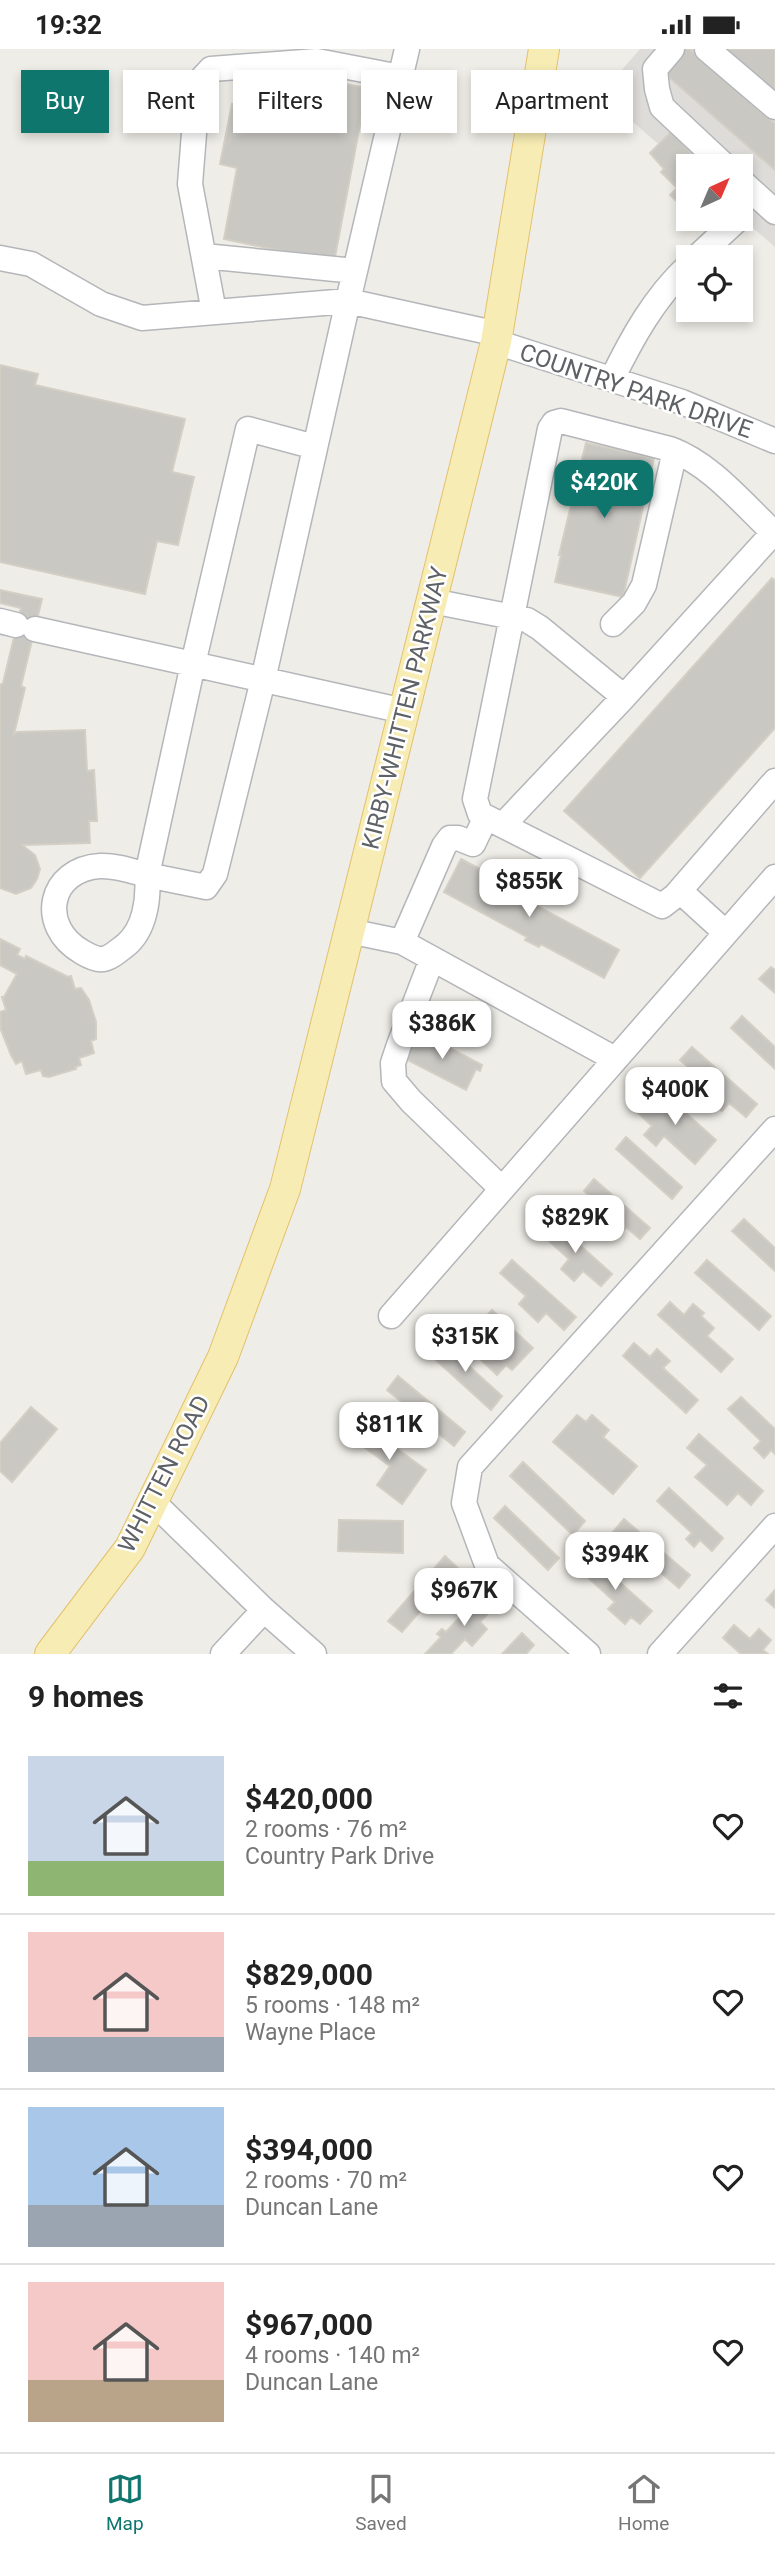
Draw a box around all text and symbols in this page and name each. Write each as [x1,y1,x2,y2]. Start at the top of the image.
text: 19:32 [35,10,102,40]
chip: Buy [21,70,109,133]
chip: Rent [123,70,219,133]
chip: Filters [233,70,347,133]
chip: New [361,70,457,133]
chip: Apartment [471,70,633,133]
north arrow [676,154,752,231]
map controls [676,154,753,322]
button: locate [676,245,753,322]
street label: COUNTRY PARK DRIVE [516,338,756,444]
pin: $420K [555,461,653,520]
text: $420K [570,469,638,496]
street label: KIRBY-WHITTEN PARKWAY [356,563,454,852]
pin: $855K [480,859,578,919]
text: $855K [495,868,563,895]
pin: $386K [393,1002,491,1061]
text: $386K [408,1010,476,1037]
pin: $400K [626,1067,724,1127]
text: $400K [641,1076,709,1103]
pin: $829K [526,1195,624,1255]
text: $829K [541,1204,609,1231]
pin: $315K [416,1315,514,1374]
text: $315K [431,1323,499,1350]
street label: WHITTEN ROAD [112,1391,216,1557]
pin: $811K [340,1403,438,1462]
text: $811K [355,1411,423,1438]
pin: $394K [566,1533,664,1592]
text: $394K [581,1541,649,1568]
pin: $967K [415,1569,513,1628]
text: $967K [430,1577,498,1604]
icon: filters [709,1677,747,1715]
text: 9 homes [28,1679,144,1714]
text: $420,000 [245,1781,373,1816]
icon: home [84,1784,168,1868]
icon: heart [709,1807,747,1845]
text: 2 rooms · 76 m² [245,1816,407,1843]
text: Country Park Drive [245,1843,434,1870]
text: $829,000 [245,1957,373,1992]
icon: home [84,1960,168,2044]
icon: heart [709,1983,747,2021]
text: 5 rooms · 148 m² [245,1992,420,2019]
text: Wayne Place [245,2019,376,2046]
text: $394,000 [245,2132,373,2167]
icon: home [84,2135,168,2219]
icon: heart [709,2158,747,2196]
text: 2 rooms · 70 m² [245,2167,407,2194]
text: Duncan Lane [245,2194,378,2221]
text: $967,000 [245,2307,373,2342]
icon: home [84,2310,168,2394]
icon: heart [709,2333,747,2371]
text: 4 rooms · 140 m² [245,2342,420,2369]
text: Duncan Lane [245,2369,378,2396]
tab: Map [106,2470,144,2535]
tab: Saved [355,2470,407,2535]
tab: Home [618,2470,669,2535]

